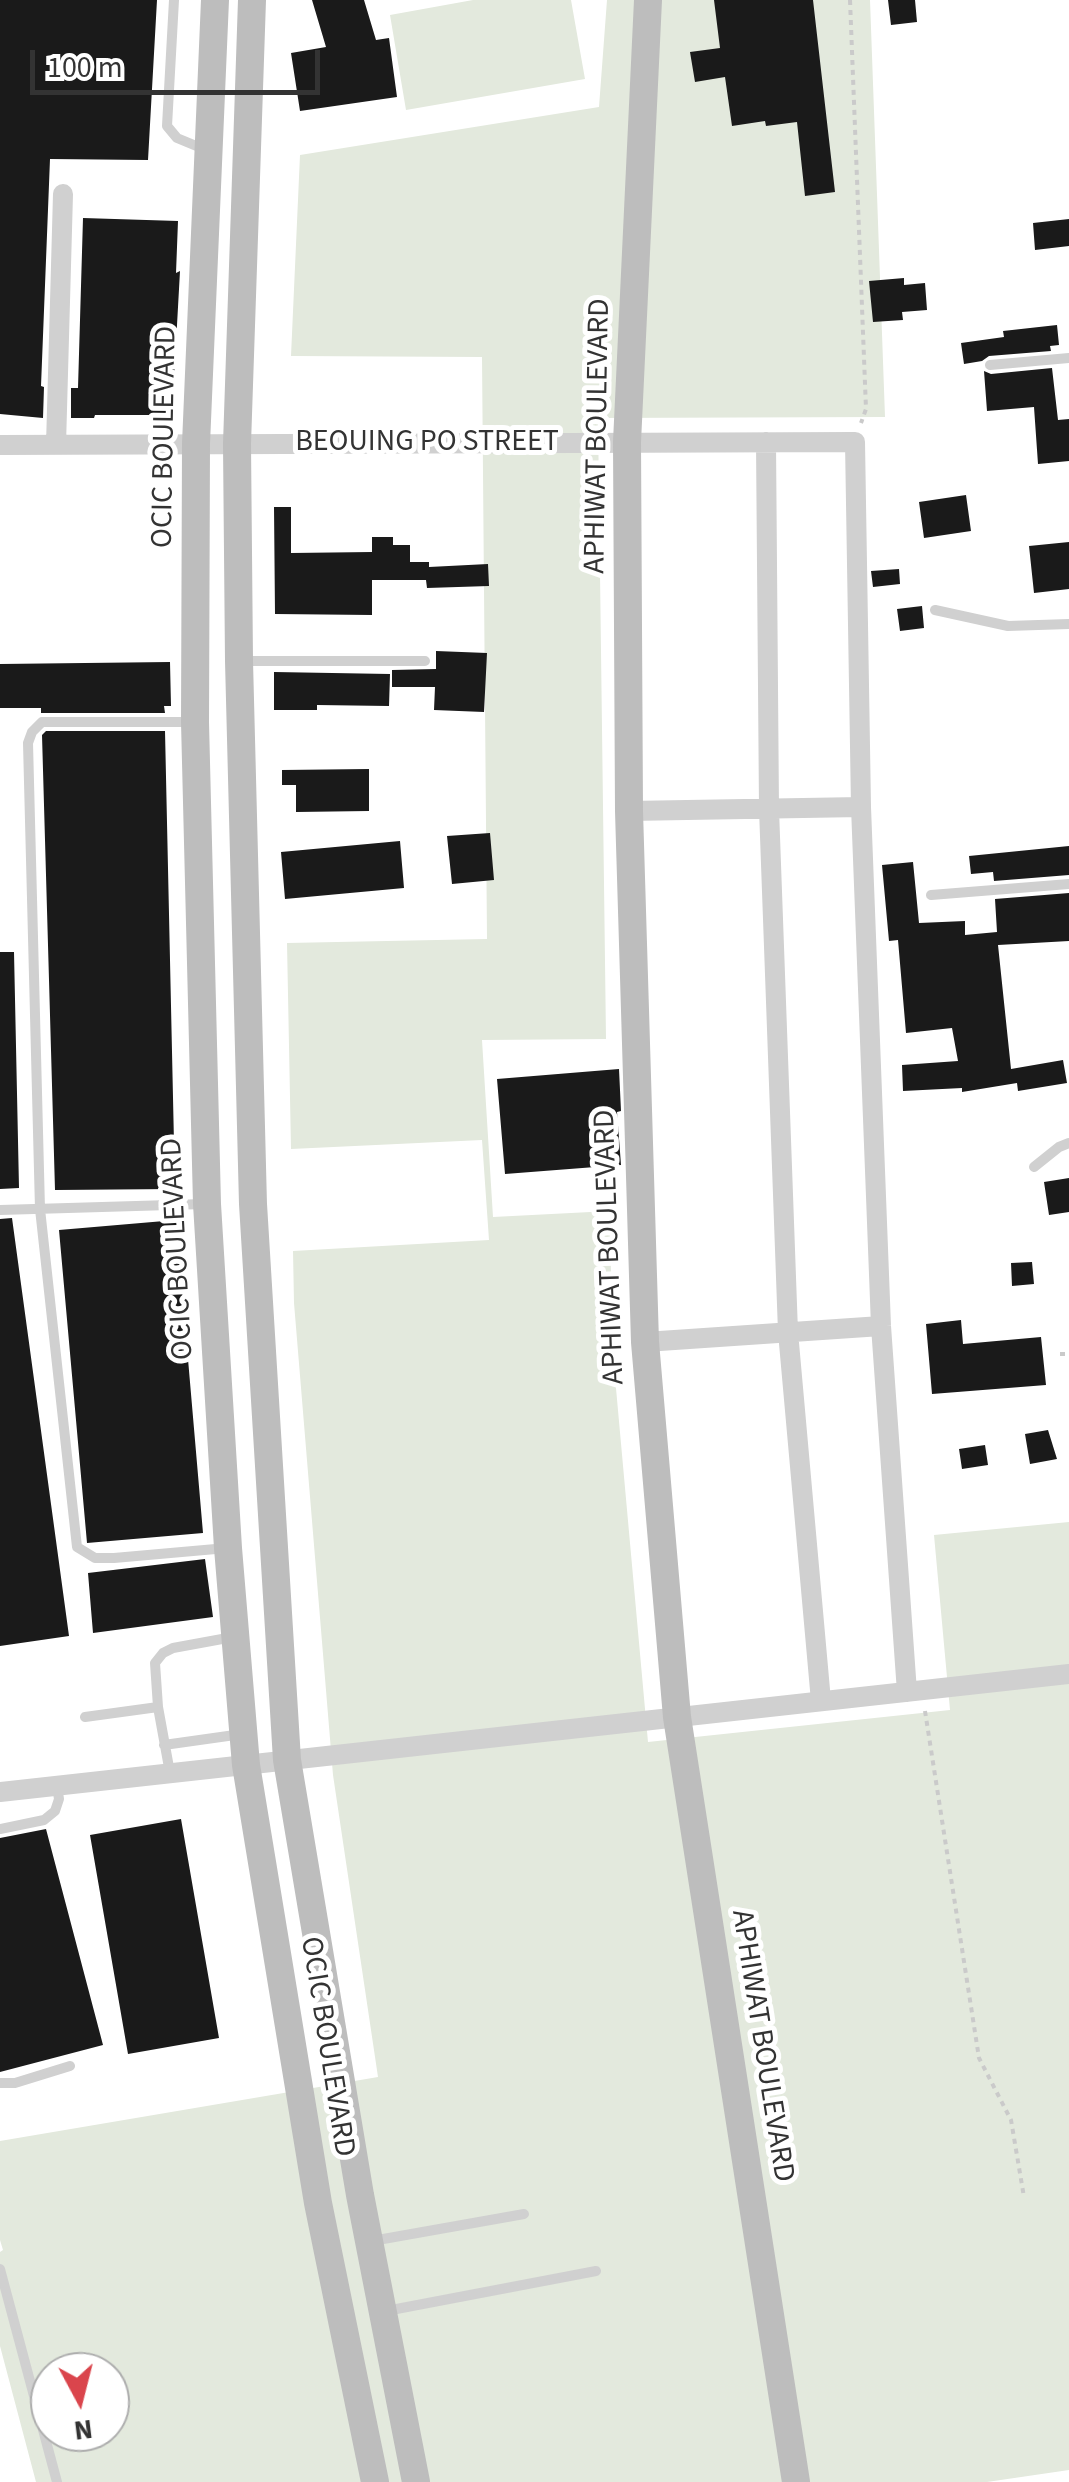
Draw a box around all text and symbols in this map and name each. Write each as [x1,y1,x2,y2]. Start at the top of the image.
scale bar [35,30,325,92]
text: 100 m [47,46,123,89]
street label: APHIWAT BOULEVARD [579,298,619,574]
street label: OCIC BOULEVARD [146,326,186,548]
street label: BEOUING PO STREET [295,425,559,461]
street label: APHIWAT BOULEVARD [588,1109,634,1385]
street label: OCIC BOULEVARD [155,1137,203,1361]
street label: APHIWAT BOULEVARD [722,1907,800,2185]
street label: OCIC BOULEVARD [291,1934,361,2160]
north arrow [30,2352,130,2452]
text: N [72,2409,95,2451]

